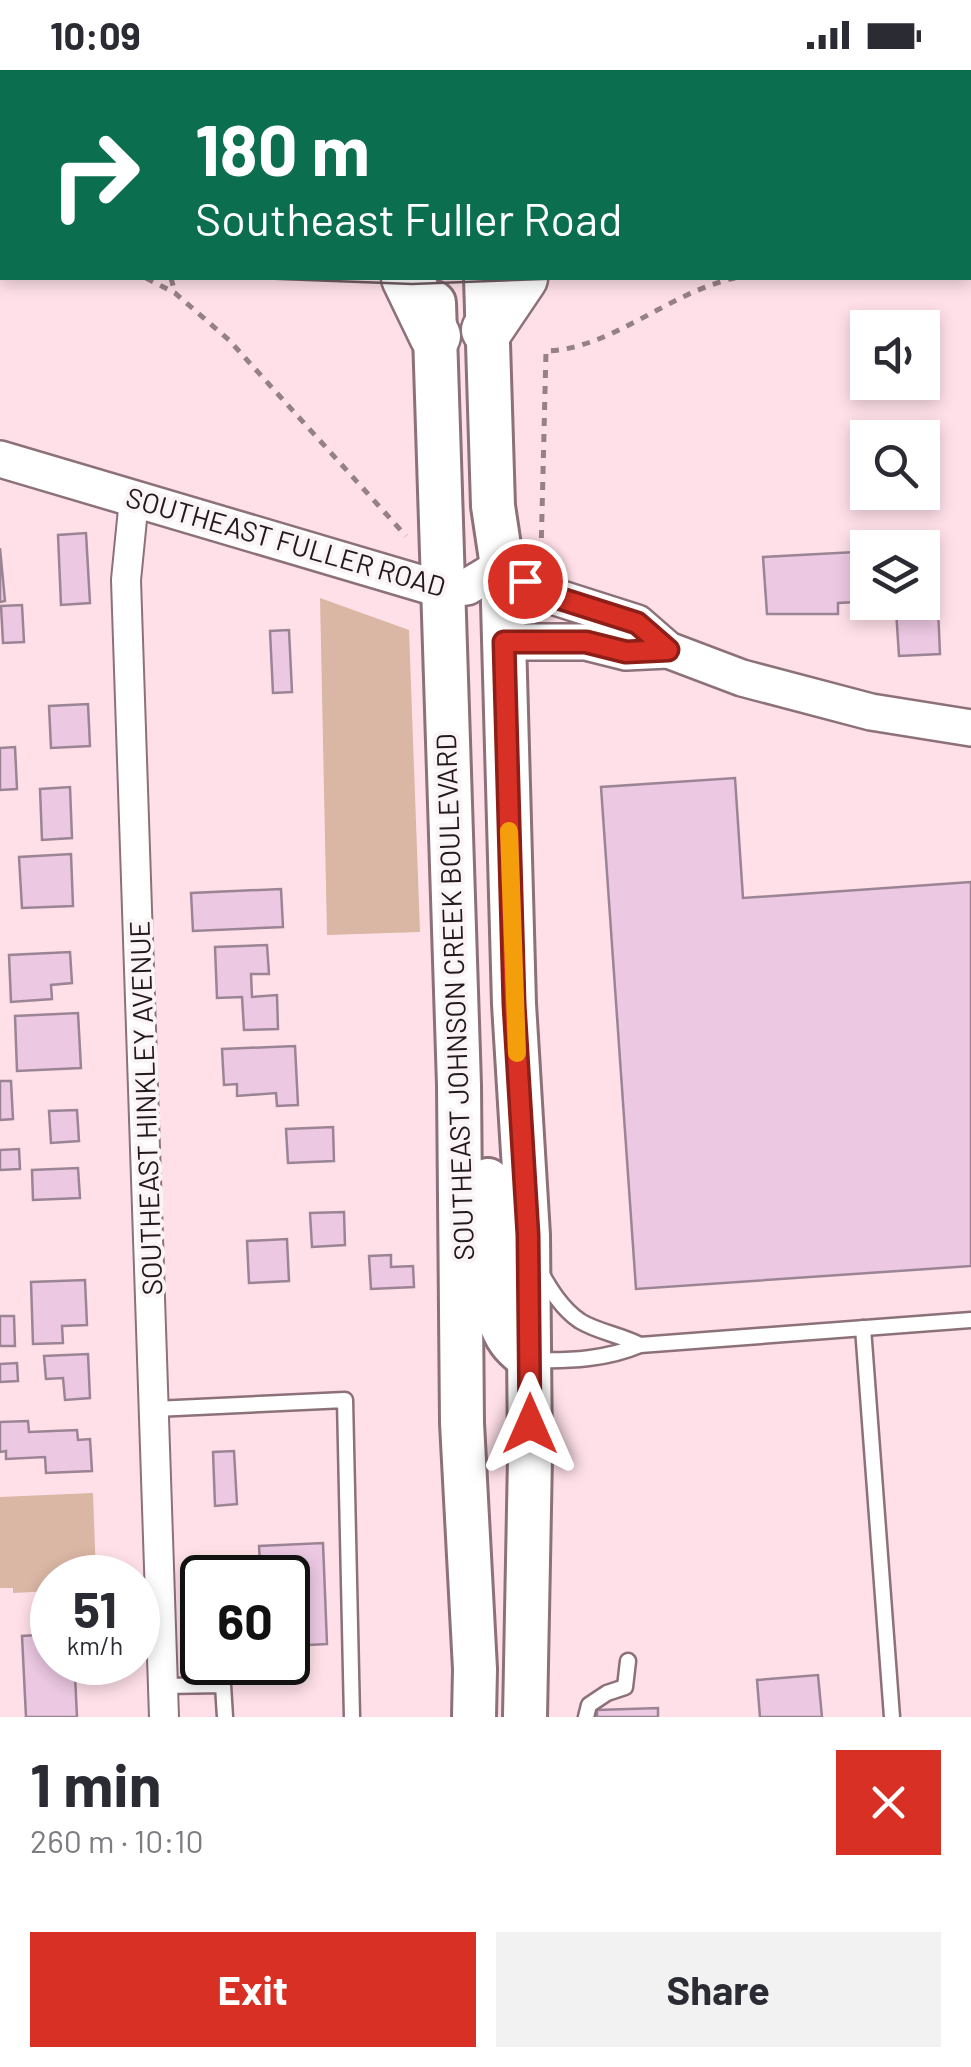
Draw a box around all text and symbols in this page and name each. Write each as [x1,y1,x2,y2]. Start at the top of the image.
text: 10:09 [50,12,141,58]
text: 180 m [195,106,370,190]
icon: right [30,110,160,240]
text: Southeast Fuller Road [195,191,623,245]
map controls [850,310,940,620]
button: sound [850,310,940,400]
button: search [850,420,940,510]
street label: SOUTHEAST FULLER ROAD [122,479,450,603]
button: layers [850,530,940,620]
pin [483,539,568,624]
icon: arrive [498,554,553,609]
street label: SOUTHEAST JOHNSON CREEK BOULEVARD [428,733,480,1261]
street label: SOUTHEAST HINKLEY AVENUE [121,920,169,1296]
position arrow [478,1372,582,1476]
speed limit sign: 60 [180,1555,310,1685]
text: 51 [73,1578,117,1638]
text: km/h [67,1630,123,1660]
text: 1 min [30,1747,161,1819]
button: close [836,1750,941,1855]
text: 260 m · 10:10 [30,1821,204,1859]
button: Exit [30,1932,476,2047]
button: Share [496,1932,941,2047]

